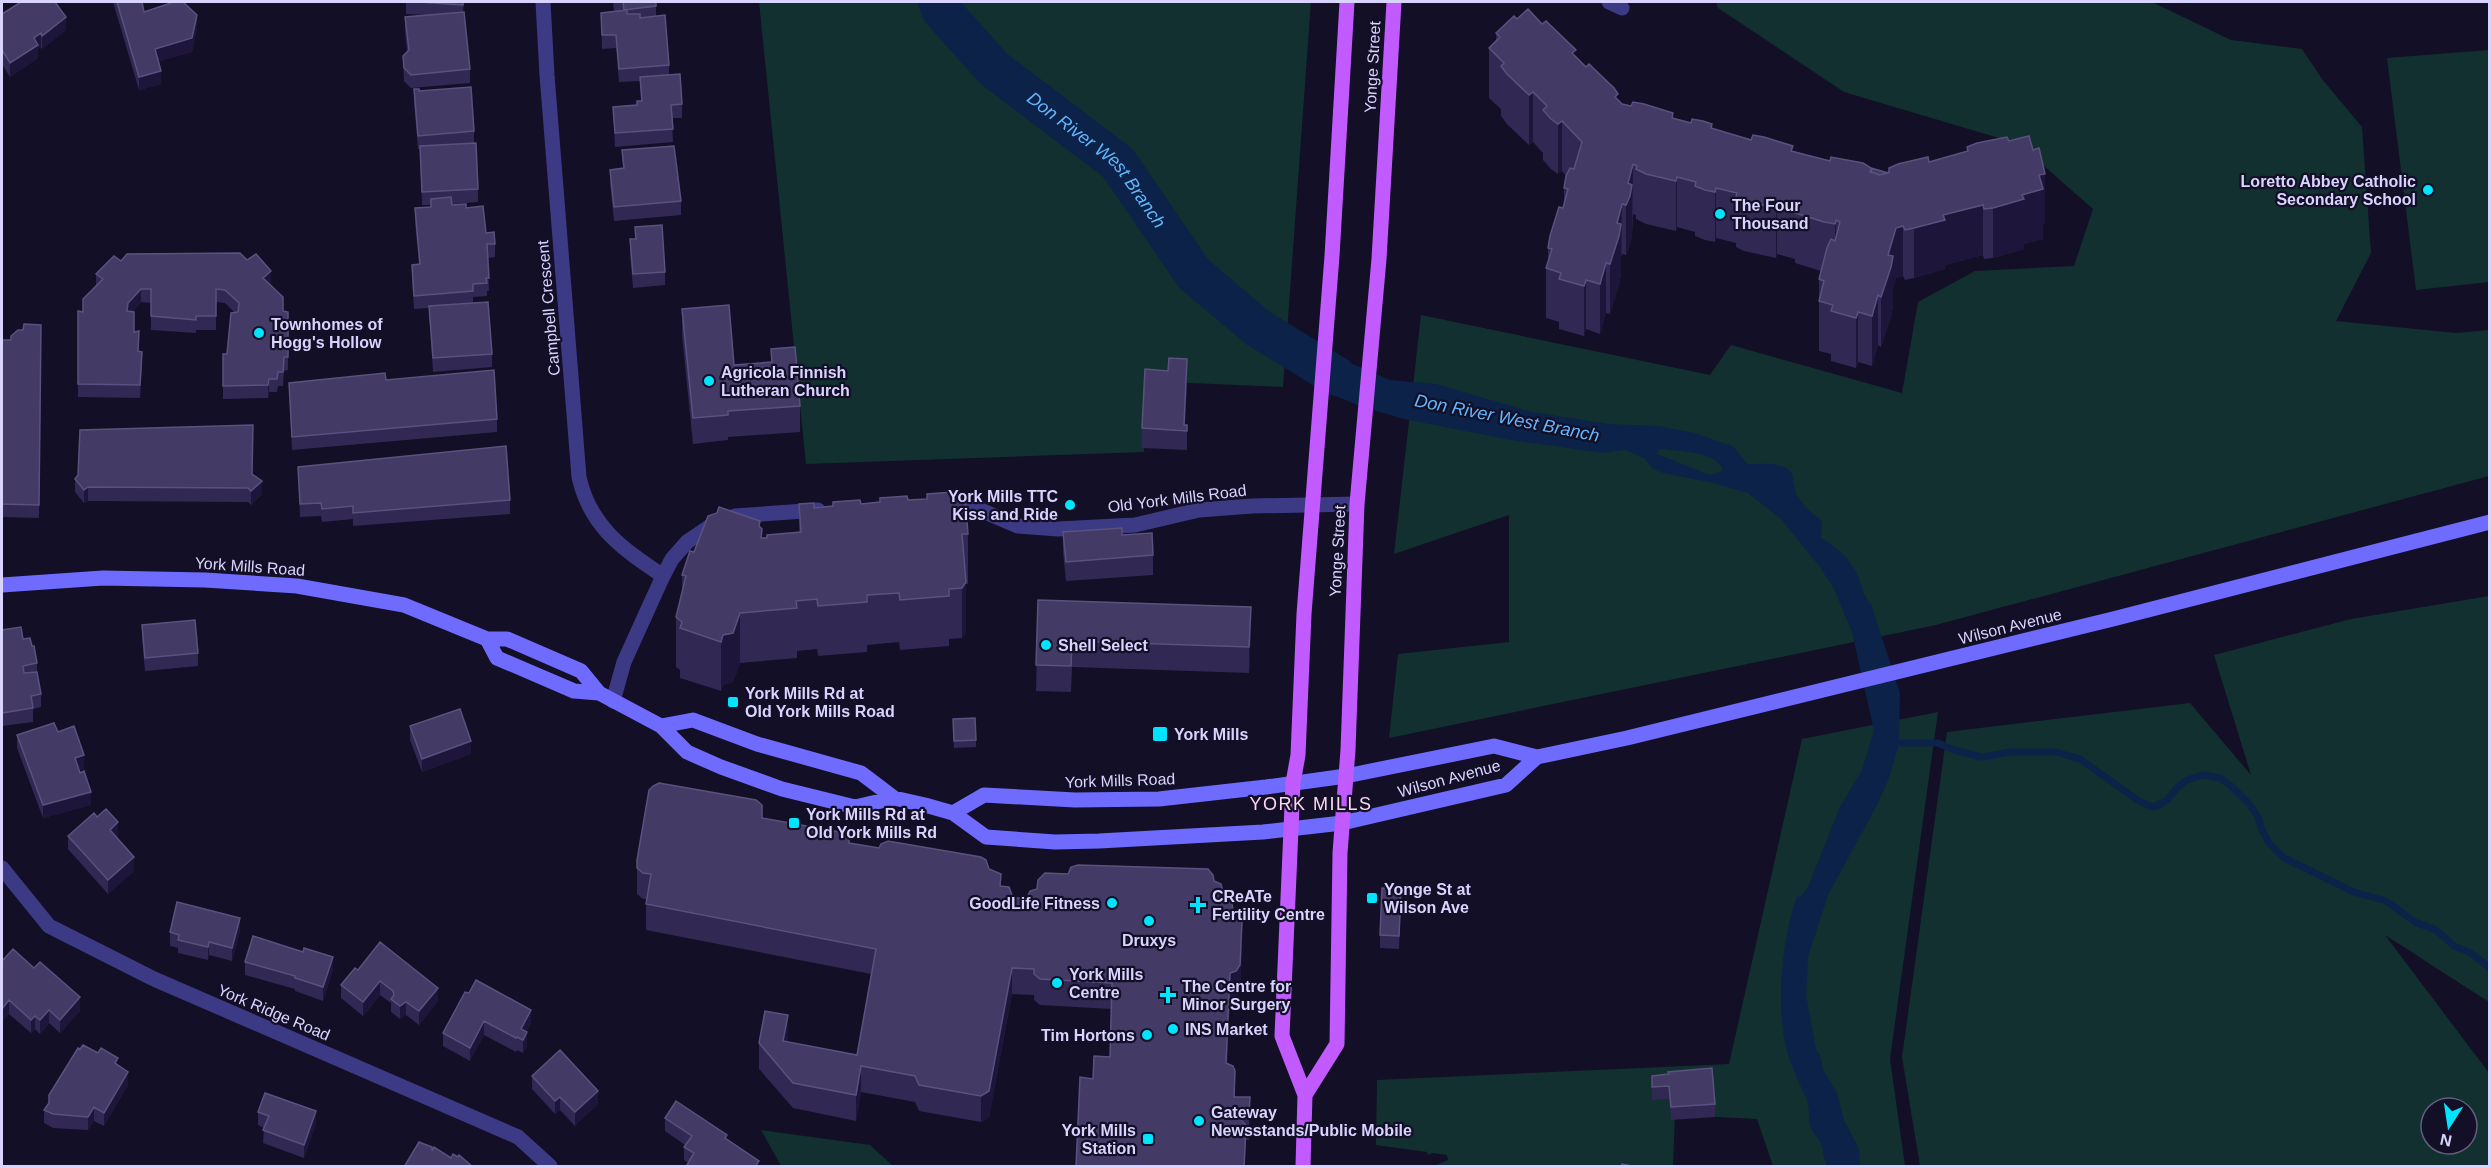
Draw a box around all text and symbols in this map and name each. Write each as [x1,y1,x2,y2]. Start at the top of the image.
street label: Yonge Street [1362,20,1383,113]
water label: Don River West Branch [1023,88,1170,232]
place label: Loretto Abbey Catholic Secondary School [2241,173,2416,208]
marker: Loretto Abbey Catholic Secondary School [2421,183,2435,197]
place label: The Four Thousand [1732,197,1808,232]
marker: The Four Thousand [1713,207,1727,221]
street label: Campbell Crescent [534,239,563,376]
place label: Townhomes of Hogg's Hollow [271,316,383,351]
marker: Townhomes of Hogg's Hollow [252,326,266,340]
place label: Agricola Finnish Lutheran Church [721,364,850,399]
marker: Agricola Finnish Lutheran Church [702,374,716,388]
water label: Don River West Branch [1413,390,1601,446]
street label: Old York Mills Road [1107,482,1247,515]
place label: York Mills TTC Kiss and Ride [948,488,1058,523]
marker: York Mills TTC Kiss and Ride [1063,498,1077,512]
street label: Yonge Street [1327,504,1348,597]
street label: York Mills Road [194,554,306,579]
street label: Wilson Avenue [1957,605,2063,647]
place label: Shell Select [1058,637,1148,654]
marker: Shell Select [1039,638,1053,652]
place label: York Mills Rd at Old York Mills Road [745,685,895,720]
marker: York Mills Rd at Old York Mills Road [726,695,740,709]
marker: York Mills [1151,725,1169,743]
place label: York Mills [1174,726,1248,743]
street label: Wilson Avenue [1396,757,1502,800]
street label: York Mills Road [1064,770,1176,791]
district label: YORK MILLS [1249,794,1373,814]
place label: York Mills Rd at Old York Mills Rd [806,806,937,841]
marker: York Mills Rd at Old York Mills Rd [787,816,801,830]
place label: Yonge St at Wilson Ave [1384,881,1471,916]
place label: CReATe Fertility Centre [1212,888,1325,923]
marker: Yonge St at Wilson Ave [1365,891,1379,905]
place label: GoodLife Fitness [969,895,1100,912]
marker: GoodLife Fitness [1105,896,1119,910]
marker: CReATe Fertility Centre [1189,896,1207,914]
marker: Druxys [1142,914,1156,928]
place label: Druxys [1122,932,1176,949]
place label: York Mills Centre [1069,966,1143,1001]
marker: York Mills Centre [1050,976,1064,990]
place label: The Centre for Minor Surgery [1182,978,1291,1013]
street label: York Ridge Road [215,981,333,1044]
marker: The Centre for Minor Surgery [1159,986,1177,1004]
place label: INS Market [1185,1021,1268,1038]
marker: INS Market [1166,1022,1180,1036]
place label: Tim Hortons [1041,1027,1135,1044]
marker: Tim Hortons [1140,1028,1154,1042]
north arrow [2419,1096,2479,1156]
place label: Gateway Newsstands/Public Mobile [1211,1104,1412,1139]
marker: Gateway Newsstands/Public Mobile [1192,1114,1206,1128]
place label: York Mills Station [1062,1122,1136,1157]
text: N [2439,1131,2453,1150]
marker: York Mills Station [1141,1132,1155,1146]

